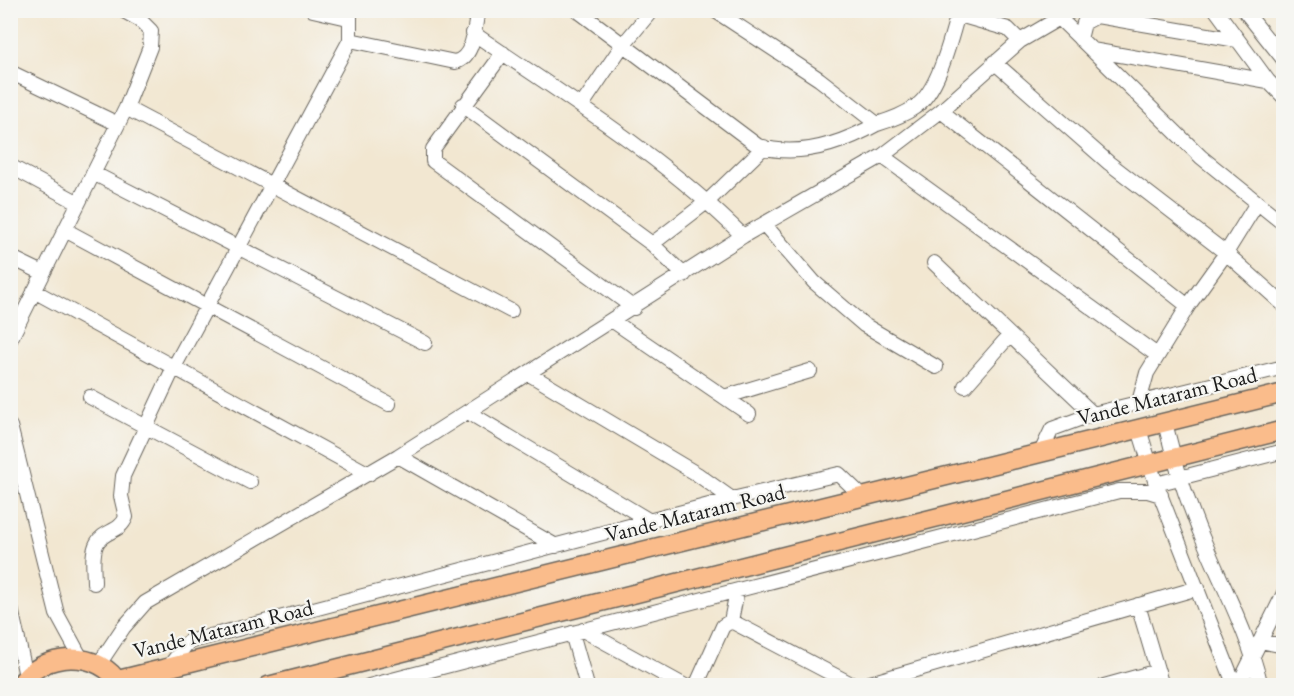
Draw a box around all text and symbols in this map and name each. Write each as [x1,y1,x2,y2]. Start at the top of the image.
street label: Vande Mataram Road [1074,359,1261,432]
street label: Vande Mataram Road [602,476,789,549]
street label: Vande Mataram Road [130,592,317,665]

